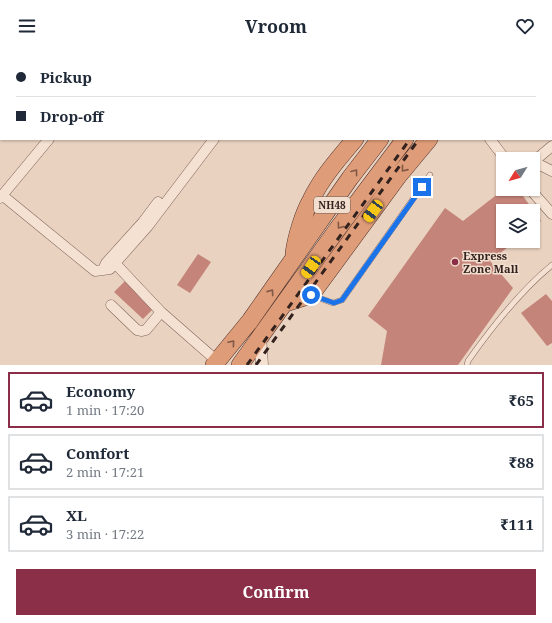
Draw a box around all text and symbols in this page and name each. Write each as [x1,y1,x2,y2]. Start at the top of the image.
text: Vroom [245,14,307,38]
icon: menu [16,15,38,37]
icon: heart [514,15,536,37]
text: Pickup [40,67,92,87]
text: Drop-off [40,106,104,126]
north arrow [496,152,540,196]
map controls [496,152,540,248]
one-way arrow [401,165,408,172]
one-way arrow [350,170,357,177]
route end [413,178,431,196]
road number: NH48 [314,197,350,213]
car [361,198,385,224]
button: layers [496,204,540,248]
one-way arrow [338,221,345,228]
place label: Express Zone Mall [463,248,519,276]
car [299,254,323,280]
marker: Express Zone Mall [450,257,460,267]
route start [302,286,320,304]
one-way arrow [266,289,273,296]
one-way arrow [228,341,235,348]
text: Economy [66,381,135,401]
icon: car [18,382,54,418]
text: ₹65 [509,390,534,410]
text: 1 min · 17:20 [66,401,144,419]
text: Comfort [66,443,129,463]
icon: car [18,444,54,480]
text: ₹88 [509,452,534,472]
text: 2 min · 17:21 [66,463,144,481]
text: XL [66,505,87,525]
icon: car [18,506,54,542]
text: ₹111 [500,514,534,534]
text: 3 min · 17:22 [66,525,144,543]
button: Confirm [16,569,536,615]

